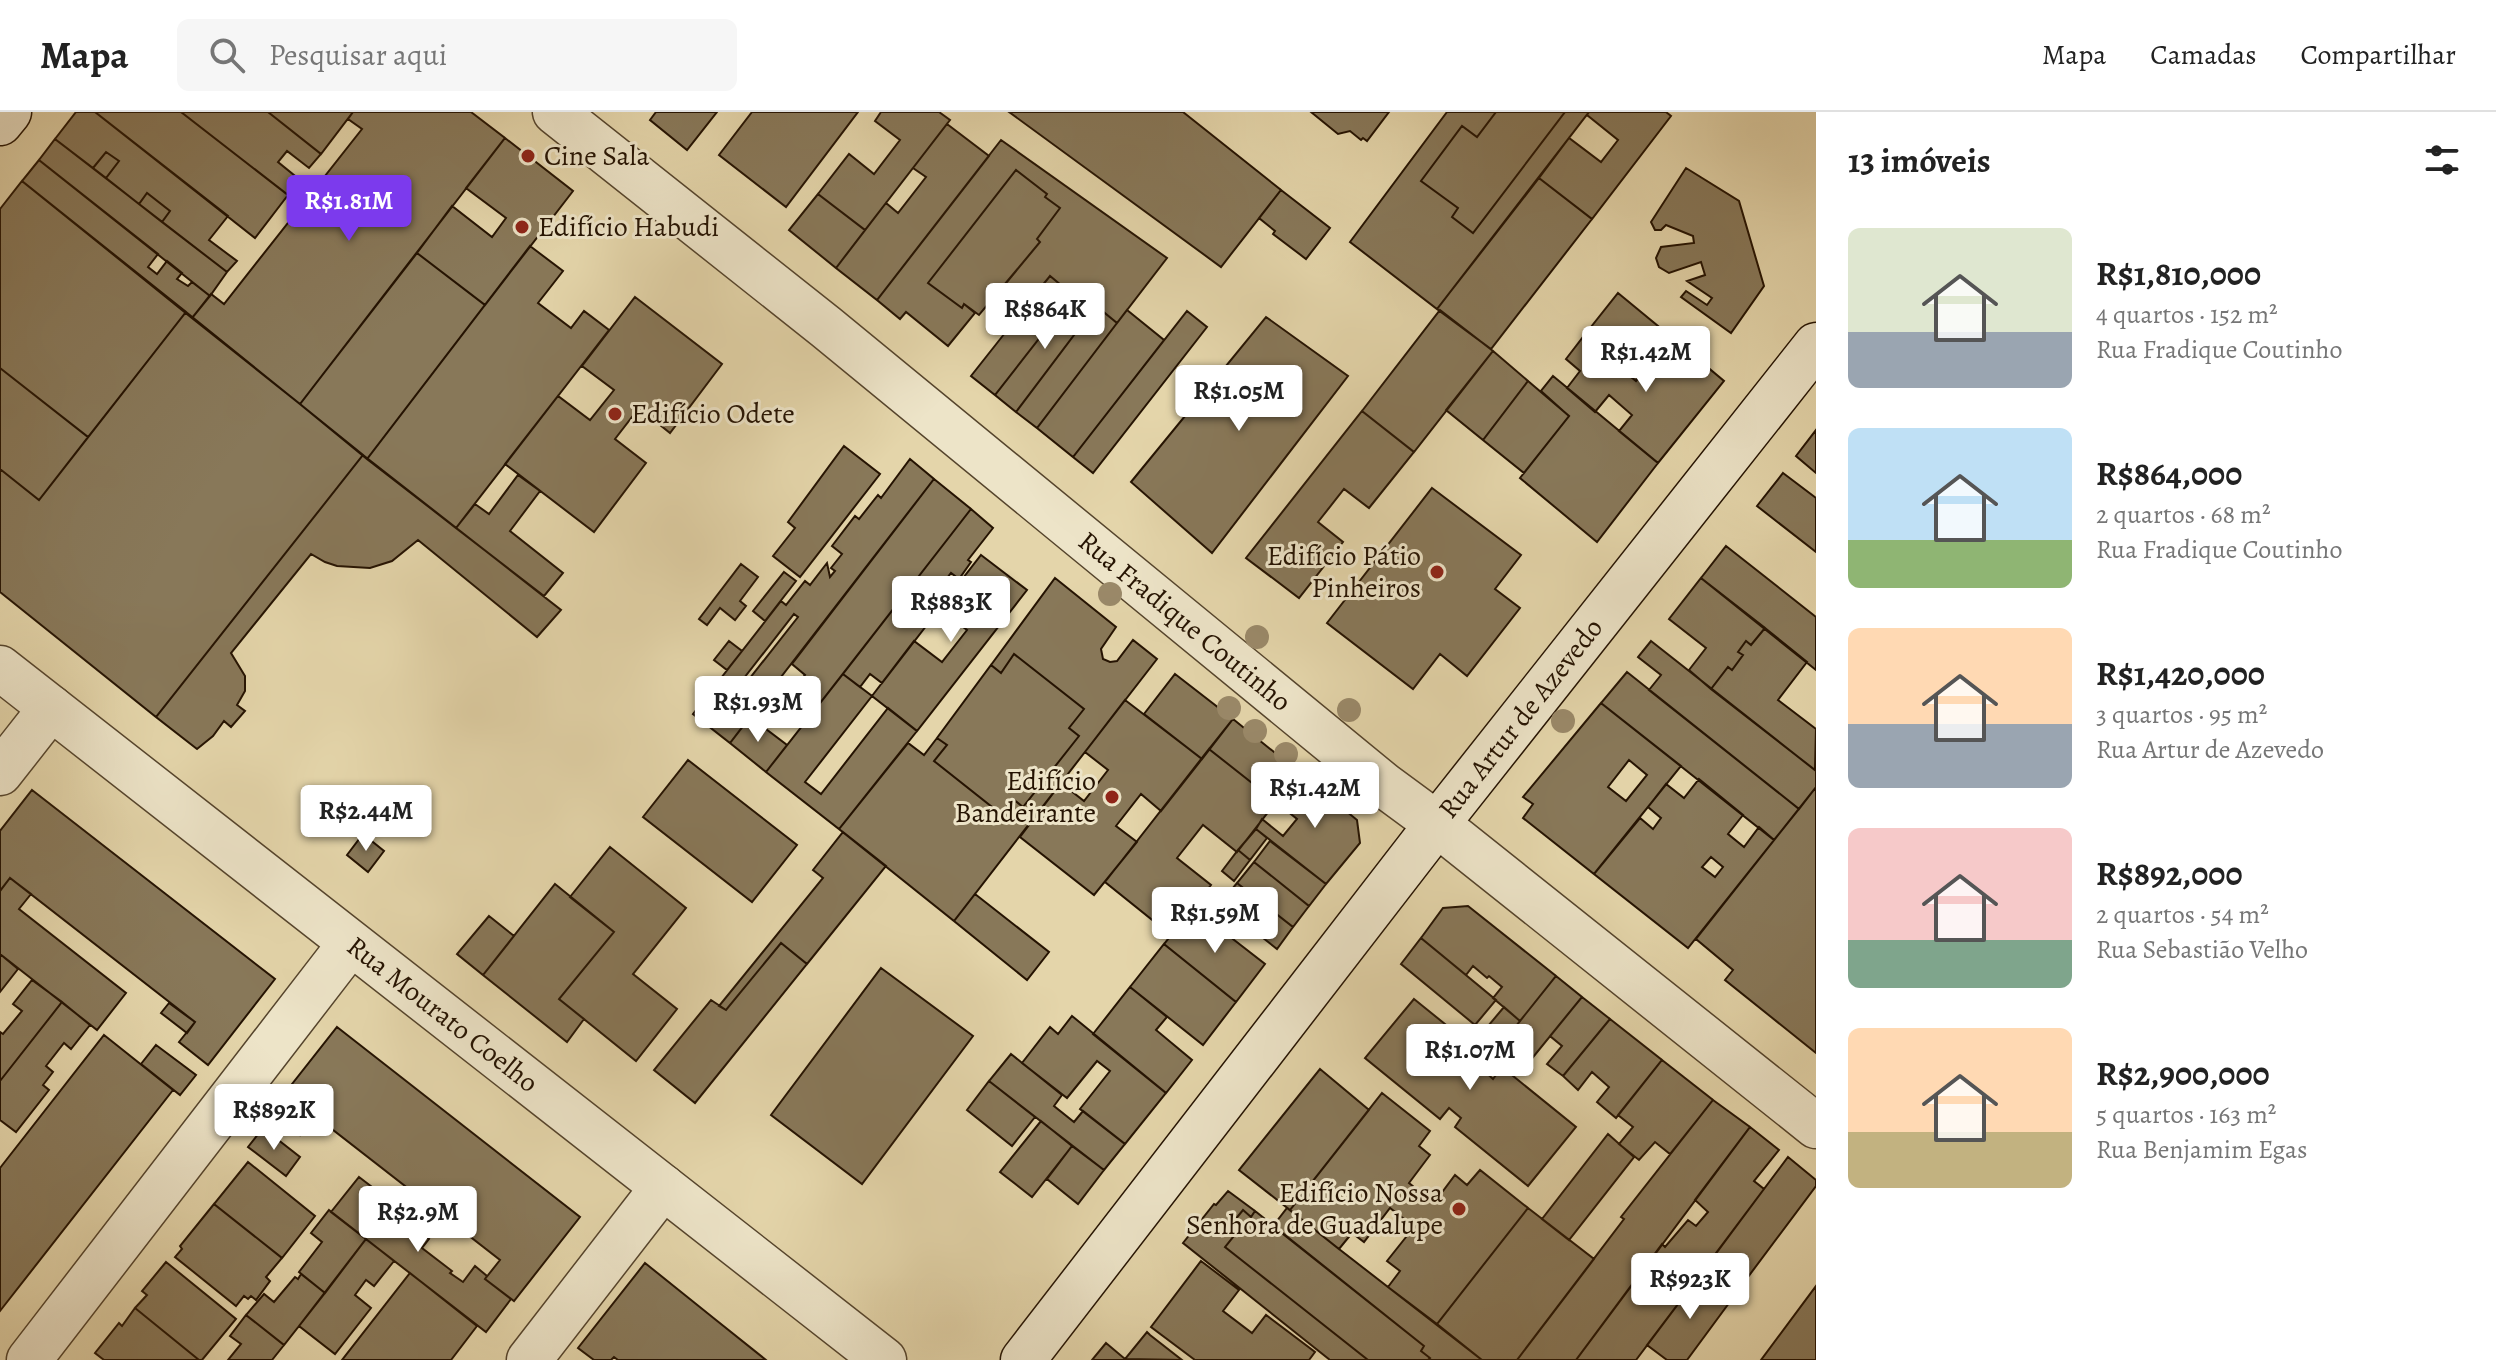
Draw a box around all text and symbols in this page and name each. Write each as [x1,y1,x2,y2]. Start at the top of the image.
search box [177,19,737,91]
text: Mapa [40,29,129,81]
icon: search [205,33,249,77]
text: Pesquisar aqui [269,35,447,75]
text: Mapa [2042,36,2106,74]
text: Camadas [2150,36,2257,74]
text: Compartilhar [2301,36,2456,74]
place label: Cine Sala [544,137,650,175]
text: 13 imóveis [1848,137,1991,184]
icon: filters [2420,138,2464,182]
marker: Cine Sala [519,147,537,165]
pin: R$1.81M [275,175,423,243]
text: R$1.81M [305,183,393,218]
place label: Edifício Habudi [538,208,719,246]
marker: Edifício Habudi [513,218,531,236]
text: R$1,810,000 [2096,250,2261,297]
icon: home [1912,260,2008,356]
pin: R$864K [980,283,1110,351]
text: R$864K [1004,291,1086,326]
text: 4 quartos · 152 m² [2096,297,2278,332]
pin: R$1.42M [1572,326,1720,394]
text: Rua Fradique Coutinho [2096,332,2342,367]
text: R$1.42M [1600,334,1692,369]
pin: R$1.05M [1165,365,1313,433]
text: R$1.05M [1193,373,1285,408]
place label: Edifício Odete [631,395,795,433]
marker: Edifício Odete [606,405,624,423]
text: R$864,000 [2096,450,2242,497]
icon: home [1912,460,2008,556]
text: 2 quartos · 68 m² [2096,497,2270,532]
street label: Rua Fradique Coutinho [1070,523,1299,720]
text: Rua Fradique Coutinho [2096,532,2342,567]
place label: Edifício Pátio Pinheiros [1267,537,1421,607]
marker: Edifício Pátio Pinheiros [1428,563,1446,581]
pin: R$883K [886,576,1016,644]
text: R$883K [910,584,992,619]
street label: Rua Artur de Azevedo [1429,610,1612,826]
text: R$1,420,000 [2096,650,2265,697]
icon: home [1912,660,2008,756]
pin: R$1.93M [684,676,832,744]
text: R$1.93M [713,684,803,719]
text: 3 quartos · 95 m² [2096,697,2267,732]
text: Rua Artur de Azevedo [2096,732,2324,767]
place label: Edifício Bandeirante [955,762,1096,832]
pin: R$1.42M [1241,762,1389,830]
text: R$1.42M [1269,770,1361,805]
pin: R$2.44M [292,785,440,853]
marker: Edifício Bandeirante [1103,788,1121,806]
text: R$2.44M [319,793,413,828]
text: R$892,000 [2096,850,2243,897]
icon: home [1912,860,2008,956]
pin: R$1.59M [1141,887,1289,955]
text: R$1.59M [1170,895,1260,930]
text: 2 quartos · 54 m² [2096,897,2269,932]
street label: Rua Mourato Coelho [339,927,546,1101]
text: Rua Sebastião Velho [2096,932,2308,967]
pin: R$1.07M [1396,1024,1544,1092]
text: R$1.07M [1424,1032,1516,1067]
text: R$2,900,000 [2096,1050,2270,1097]
icon: home [1912,1060,2008,1156]
pin: R$892K [209,1084,339,1152]
text: R$892K [233,1092,315,1127]
text: 5 quartos · 163 m² [2096,1097,2276,1132]
text: Rua Benjamim Egas [2096,1132,2308,1167]
place label: Edifício Nossa Senhora de Guadalupe [1186,1174,1443,1244]
pin: R$2.9M [353,1186,483,1254]
text: R$2.9M [377,1194,459,1229]
marker: Edifício Nossa Senhora de Guadalupe [1450,1200,1468,1218]
pin: R$923K [1625,1253,1755,1321]
text: R$923K [1649,1261,1731,1296]

